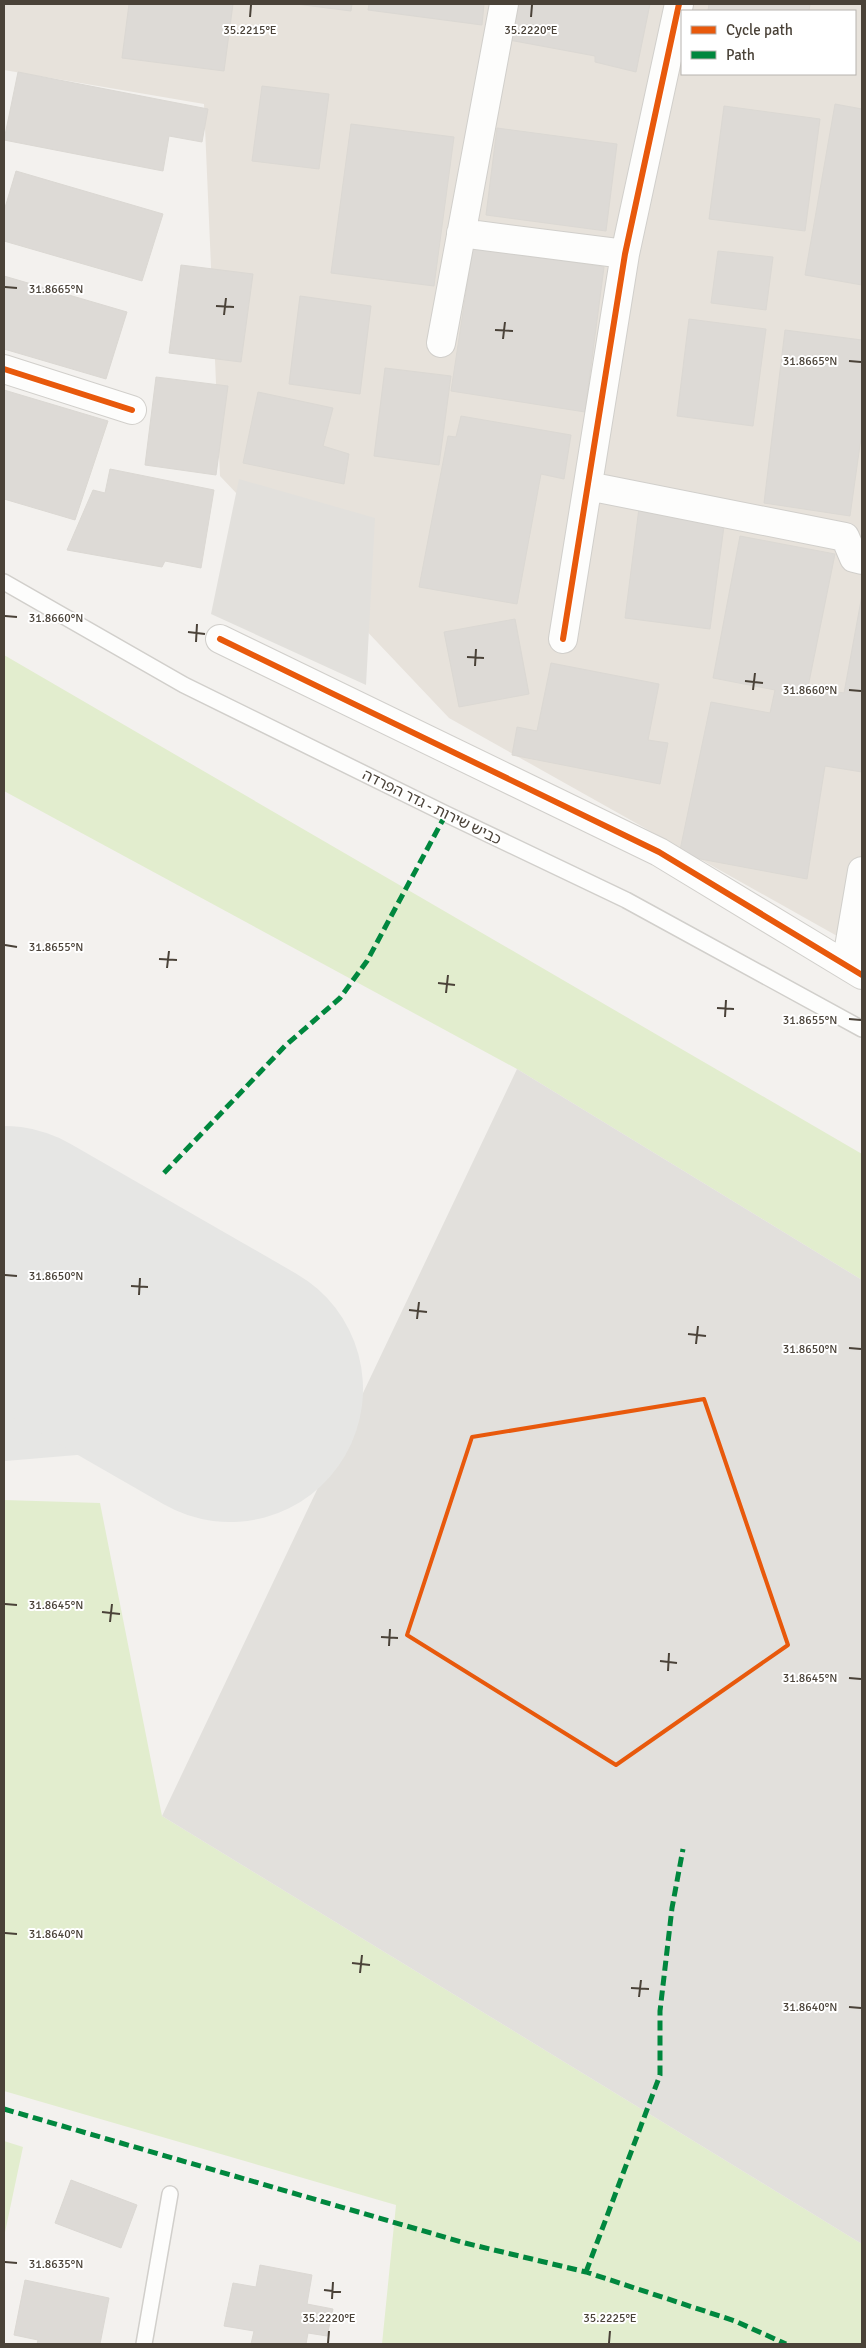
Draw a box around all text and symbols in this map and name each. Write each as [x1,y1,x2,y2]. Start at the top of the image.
legend [681,10,856,75]
text: Cycle path [726,21,793,39]
text: 35.2215°E [223,23,277,38]
text: 35.2220°E [504,23,558,38]
text: Path [726,46,755,64]
text: 31.8665°N [29,282,83,297]
text: 31.8665°N [783,354,837,369]
text: 31.8660°N [29,611,83,626]
text: 31.8660°N [783,683,837,698]
street label: כביש שירות - גדר הפרדה [360,766,505,849]
text: 31.8655°N [29,940,83,955]
text: 31.8655°N [783,1013,837,1028]
text: 31.8650°N [29,1269,83,1284]
text: 31.8650°N [783,1342,837,1357]
text: 31.8645°N [29,1598,83,1613]
text: 31.8645°N [783,1671,837,1686]
text: 31.8640°N [29,1927,83,1942]
text: 31.8640°N [783,2000,837,2015]
text: 31.8635°N [29,2257,83,2272]
text: 35.2220°E [302,2311,356,2326]
text: 35.2225°E [583,2311,637,2326]

